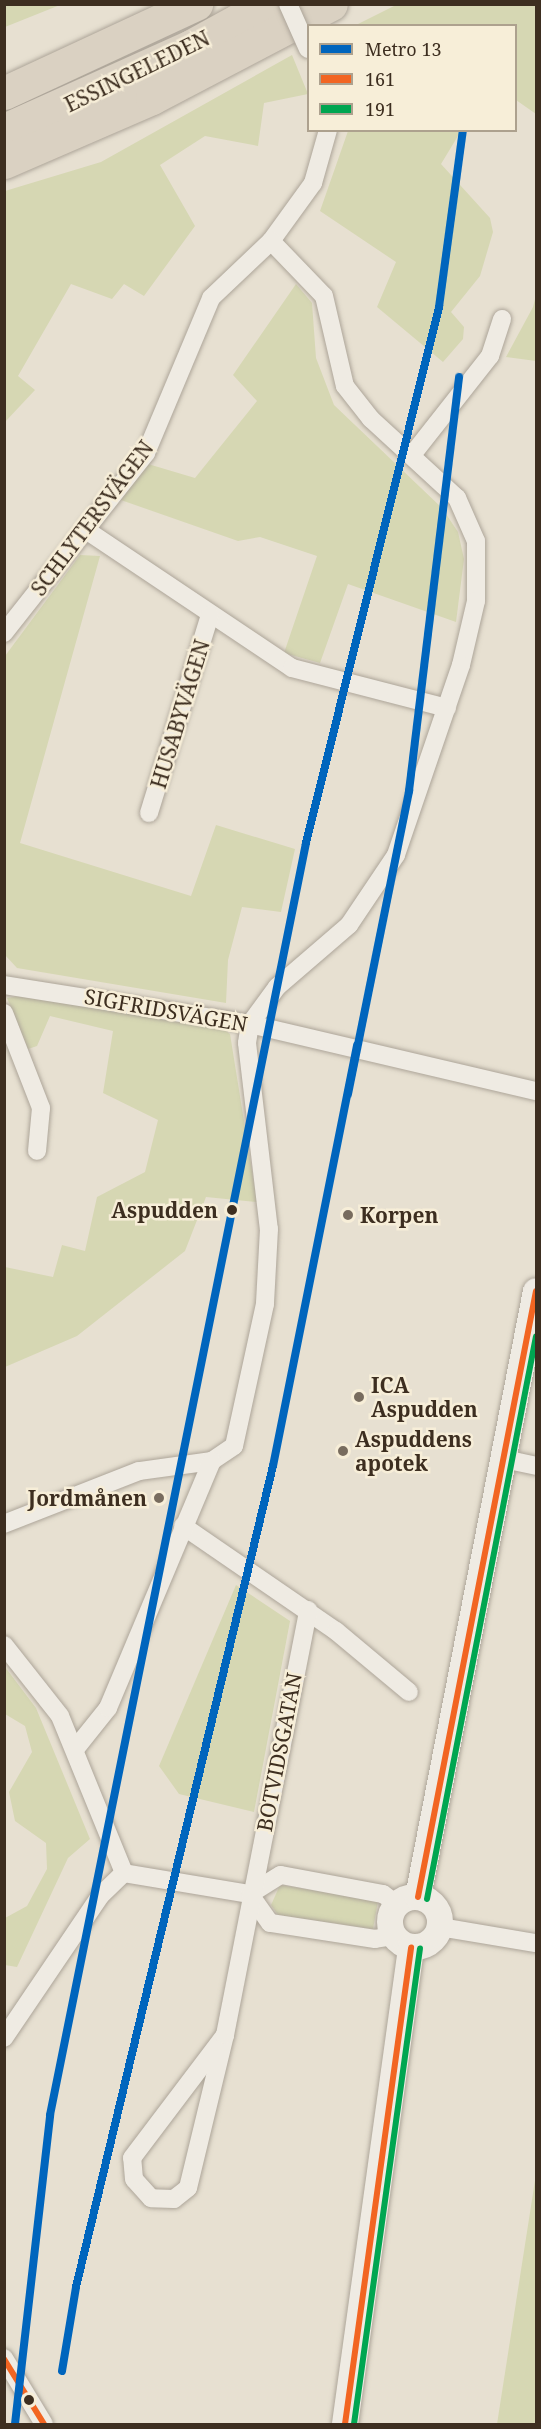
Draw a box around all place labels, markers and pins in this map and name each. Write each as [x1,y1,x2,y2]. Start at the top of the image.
place label: Aspudden [111,1197,218,1223]
marker: Aspudden [223,1201,241,1219]
place label: Korpen [360,1202,438,1228]
marker: Korpen [341,1208,355,1222]
place label: ICA Aspudden [371,1372,478,1422]
marker: ICA Aspudden [352,1390,366,1404]
place label: Aspuddens apotek [355,1426,472,1476]
marker: Aspuddens apotek [336,1444,350,1458]
place label: Jordmånen [28,1485,147,1511]
marker: Jordmånen [152,1491,166,1505]
unlabelled marker [23,2394,35,2406]

